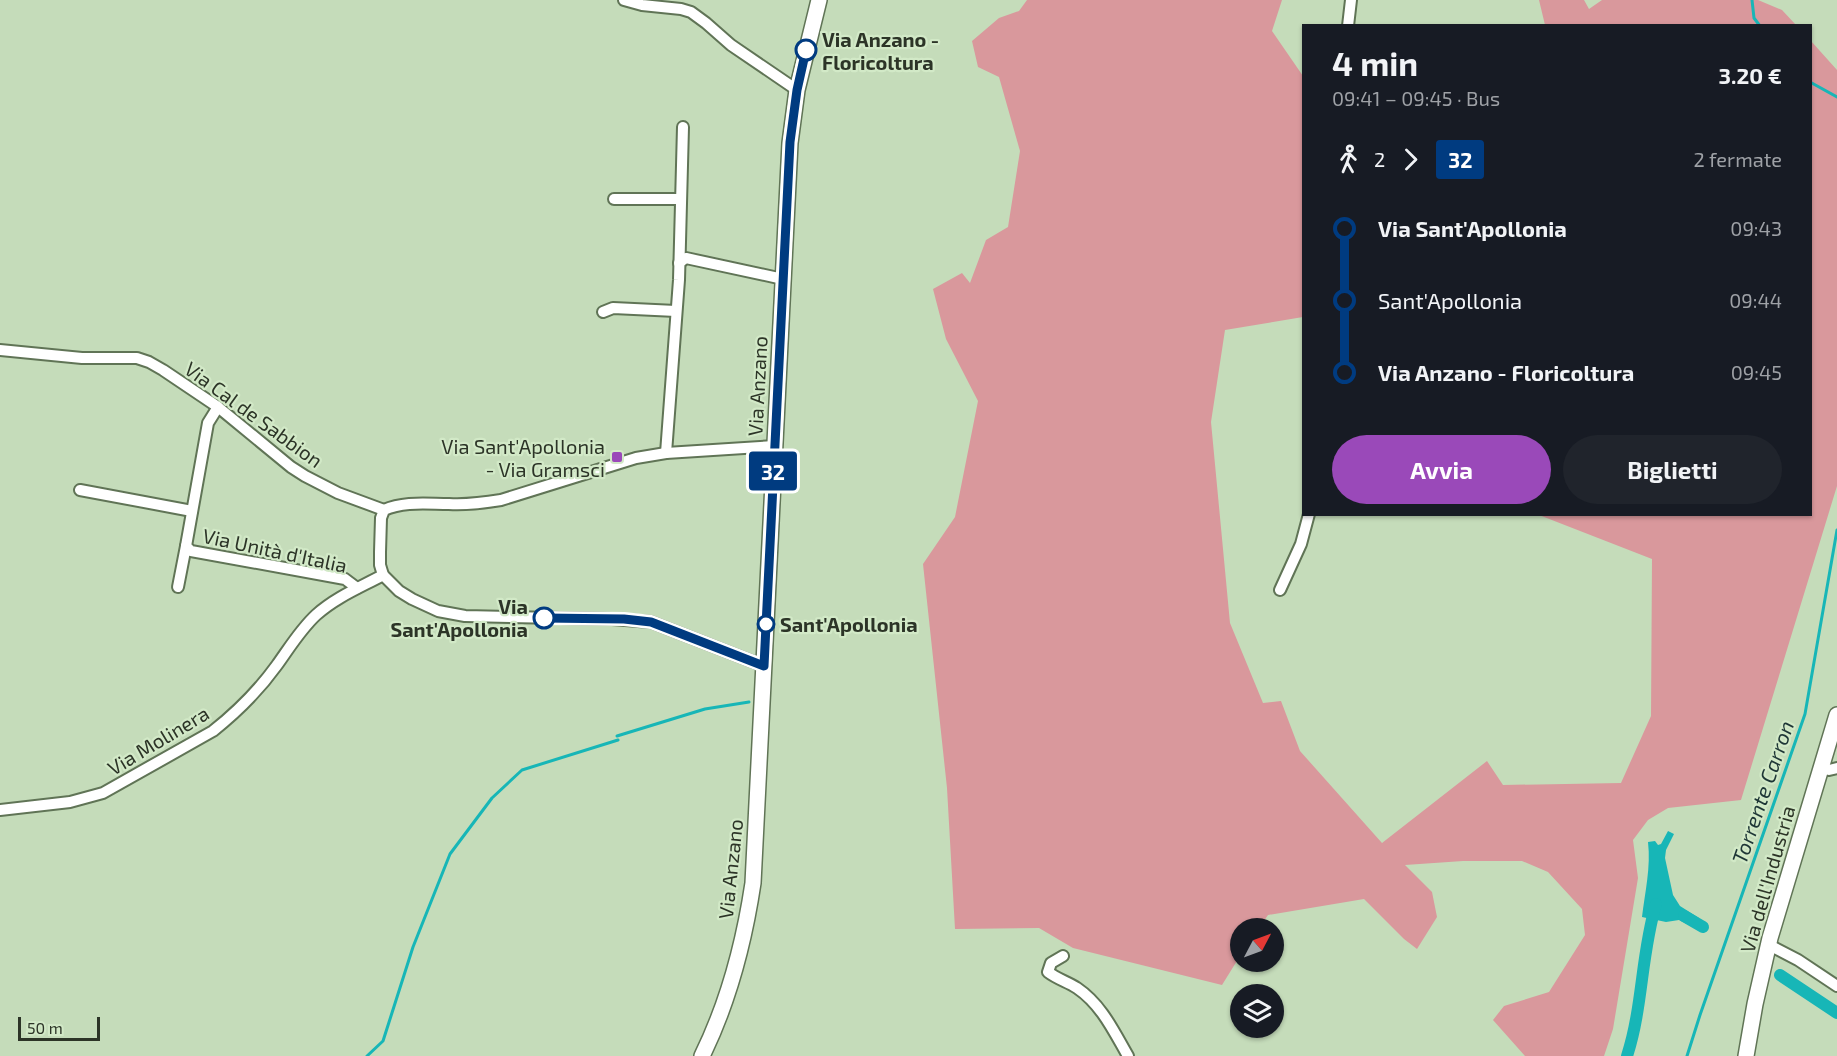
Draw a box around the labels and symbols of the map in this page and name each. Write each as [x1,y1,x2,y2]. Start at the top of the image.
place label: Via Anzano - Floricoltura [822,27,939,74]
marker: Via Anzano - Floricoltura [795,39,817,61]
street label: Via Anzano [742,335,772,437]
street label: Via Cal de Sabbion [180,356,328,472]
place label: Via Sant'Apollonia - Via Gramsci [441,434,605,481]
marker: Via Sant'Apollonia - Via Gramsci [610,450,624,464]
line badge: 32 [746,452,800,490]
street label: Via Unità d'Italia [201,523,349,577]
place label: Via Sant'Apollonia [390,594,528,641]
marker: Via Sant'Apollonia [533,607,555,629]
place label: Sant'Apollonia [780,612,918,636]
marker: Sant'Apollonia [757,615,775,633]
street label: Via Molinera [103,700,213,780]
water label: Torrente Carron [1726,717,1798,867]
street label: Via dell'Industria [1735,803,1799,955]
street label: Via Anzano [713,818,747,920]
north arrow [1230,918,1284,972]
scale bar [18,1014,100,1042]

